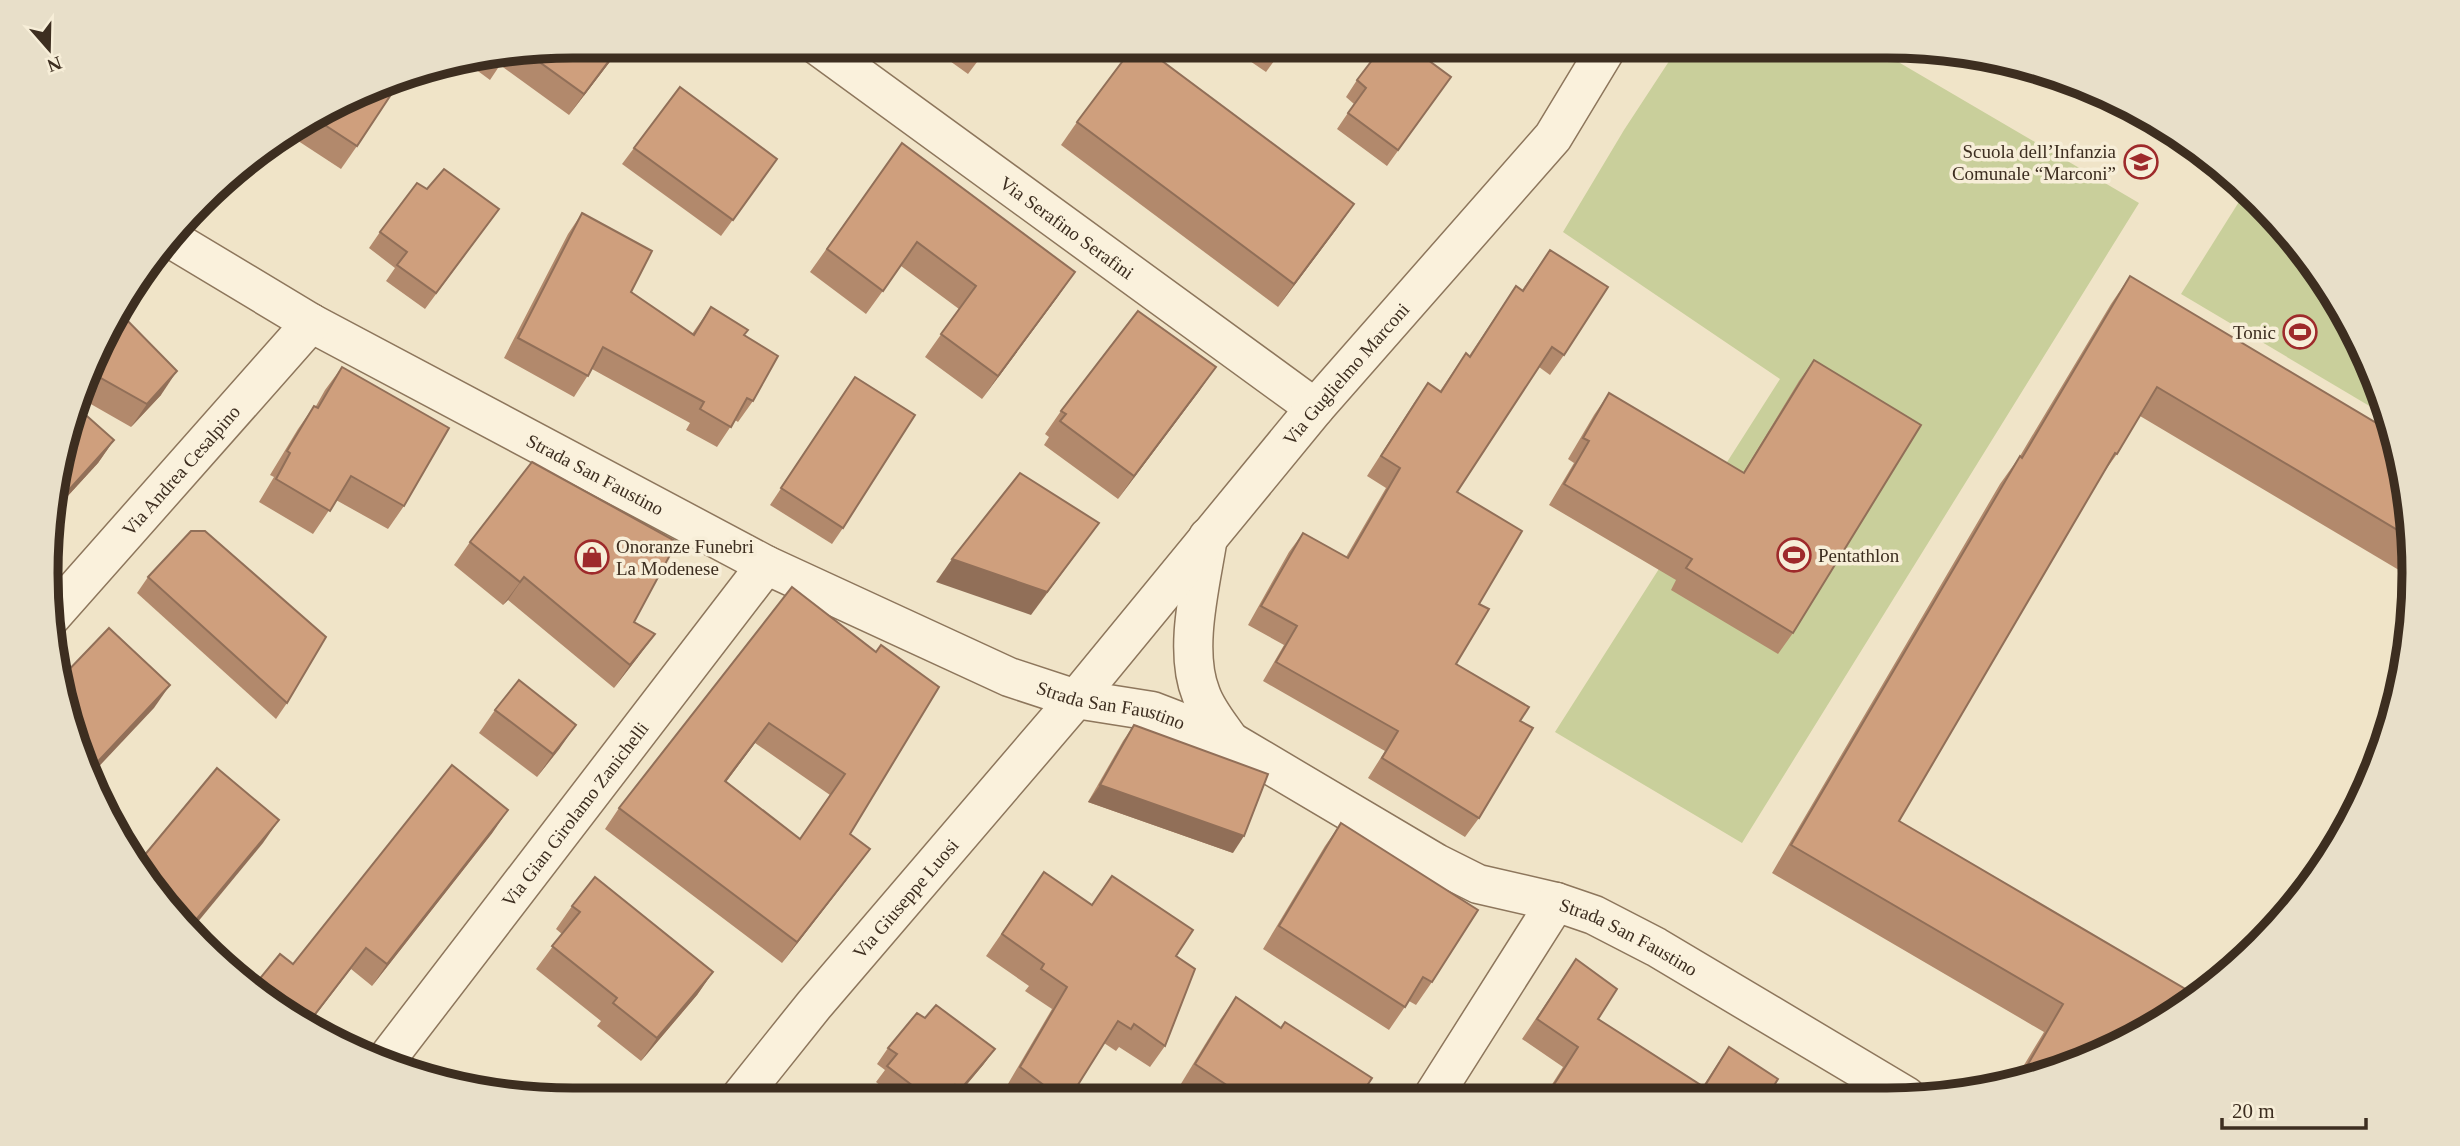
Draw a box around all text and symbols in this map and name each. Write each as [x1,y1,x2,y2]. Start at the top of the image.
north arrow [14,14,84,84]
text: N [44,52,65,77]
place label: Scuola dell’Infanzia Comunale “Marconi” [1952,141,2117,184]
school or university icon: Scuola dell’Infanzia Comunale “Marconi” [2122,143,2160,181]
street label: Via Serafino Serafini [996,172,1138,283]
street label: Via Guglielmo Marconi [1278,298,1413,449]
sports icon: Tonic [2281,313,2319,351]
place label: Tonic [2233,322,2276,343]
street label: Via Andrea Cesalpino [118,401,244,540]
street label: Strada San Faustino [523,429,667,519]
place label: Onoranze Funebri La Modenese [616,536,754,579]
sports icon: Pentathlon [1775,536,1813,574]
shop icon: Onoranze Funebri La Modenese [573,538,611,576]
place label: Pentathlon [1818,545,1900,566]
street label: Strada San Faustino [1034,676,1188,733]
street label: Via Gian Girolamo Zanichelli [497,718,652,911]
street label: Via Giuseppe Luosi [848,834,962,963]
street label: Strada San Faustino [1557,894,1701,980]
scale bar [2222,1086,2366,1130]
text: 20 m [2232,1099,2275,1123]

